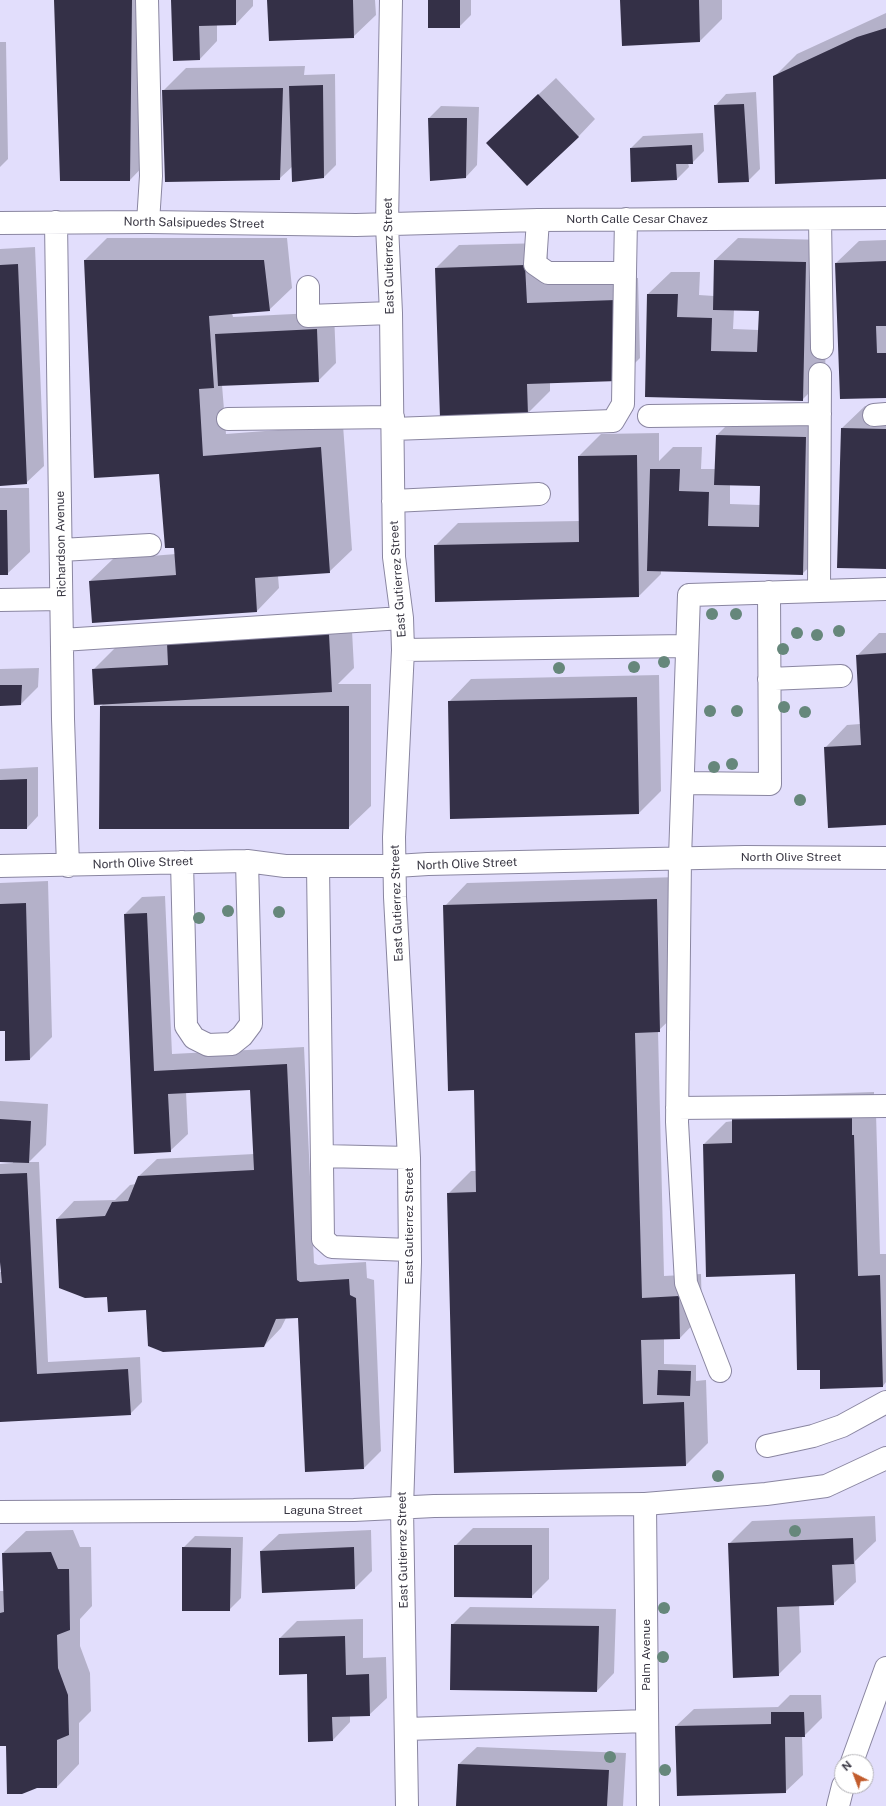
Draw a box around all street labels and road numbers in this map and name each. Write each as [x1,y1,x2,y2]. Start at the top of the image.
street label: East Gutierrez Street [381,197,397,315]
street label: North Calle Cesar Chavez [566,212,708,226]
street label: North Salsipuedes Street [123,215,265,231]
street label: Richardson Avenue [53,491,69,597]
street label: East Gutierrez Street [387,520,409,638]
street label: East Gutierrez Street [388,844,406,962]
street label: North Olive Street [741,850,841,864]
street label: North Olive Street [92,854,194,872]
street label: North Olive Street [416,855,518,873]
street label: East Gutierrez Street [402,1167,416,1285]
street label: East Gutierrez Street [395,1491,411,1609]
street label: Laguna Street [283,1503,363,1517]
street label: Palm Avenue [639,1619,653,1691]

